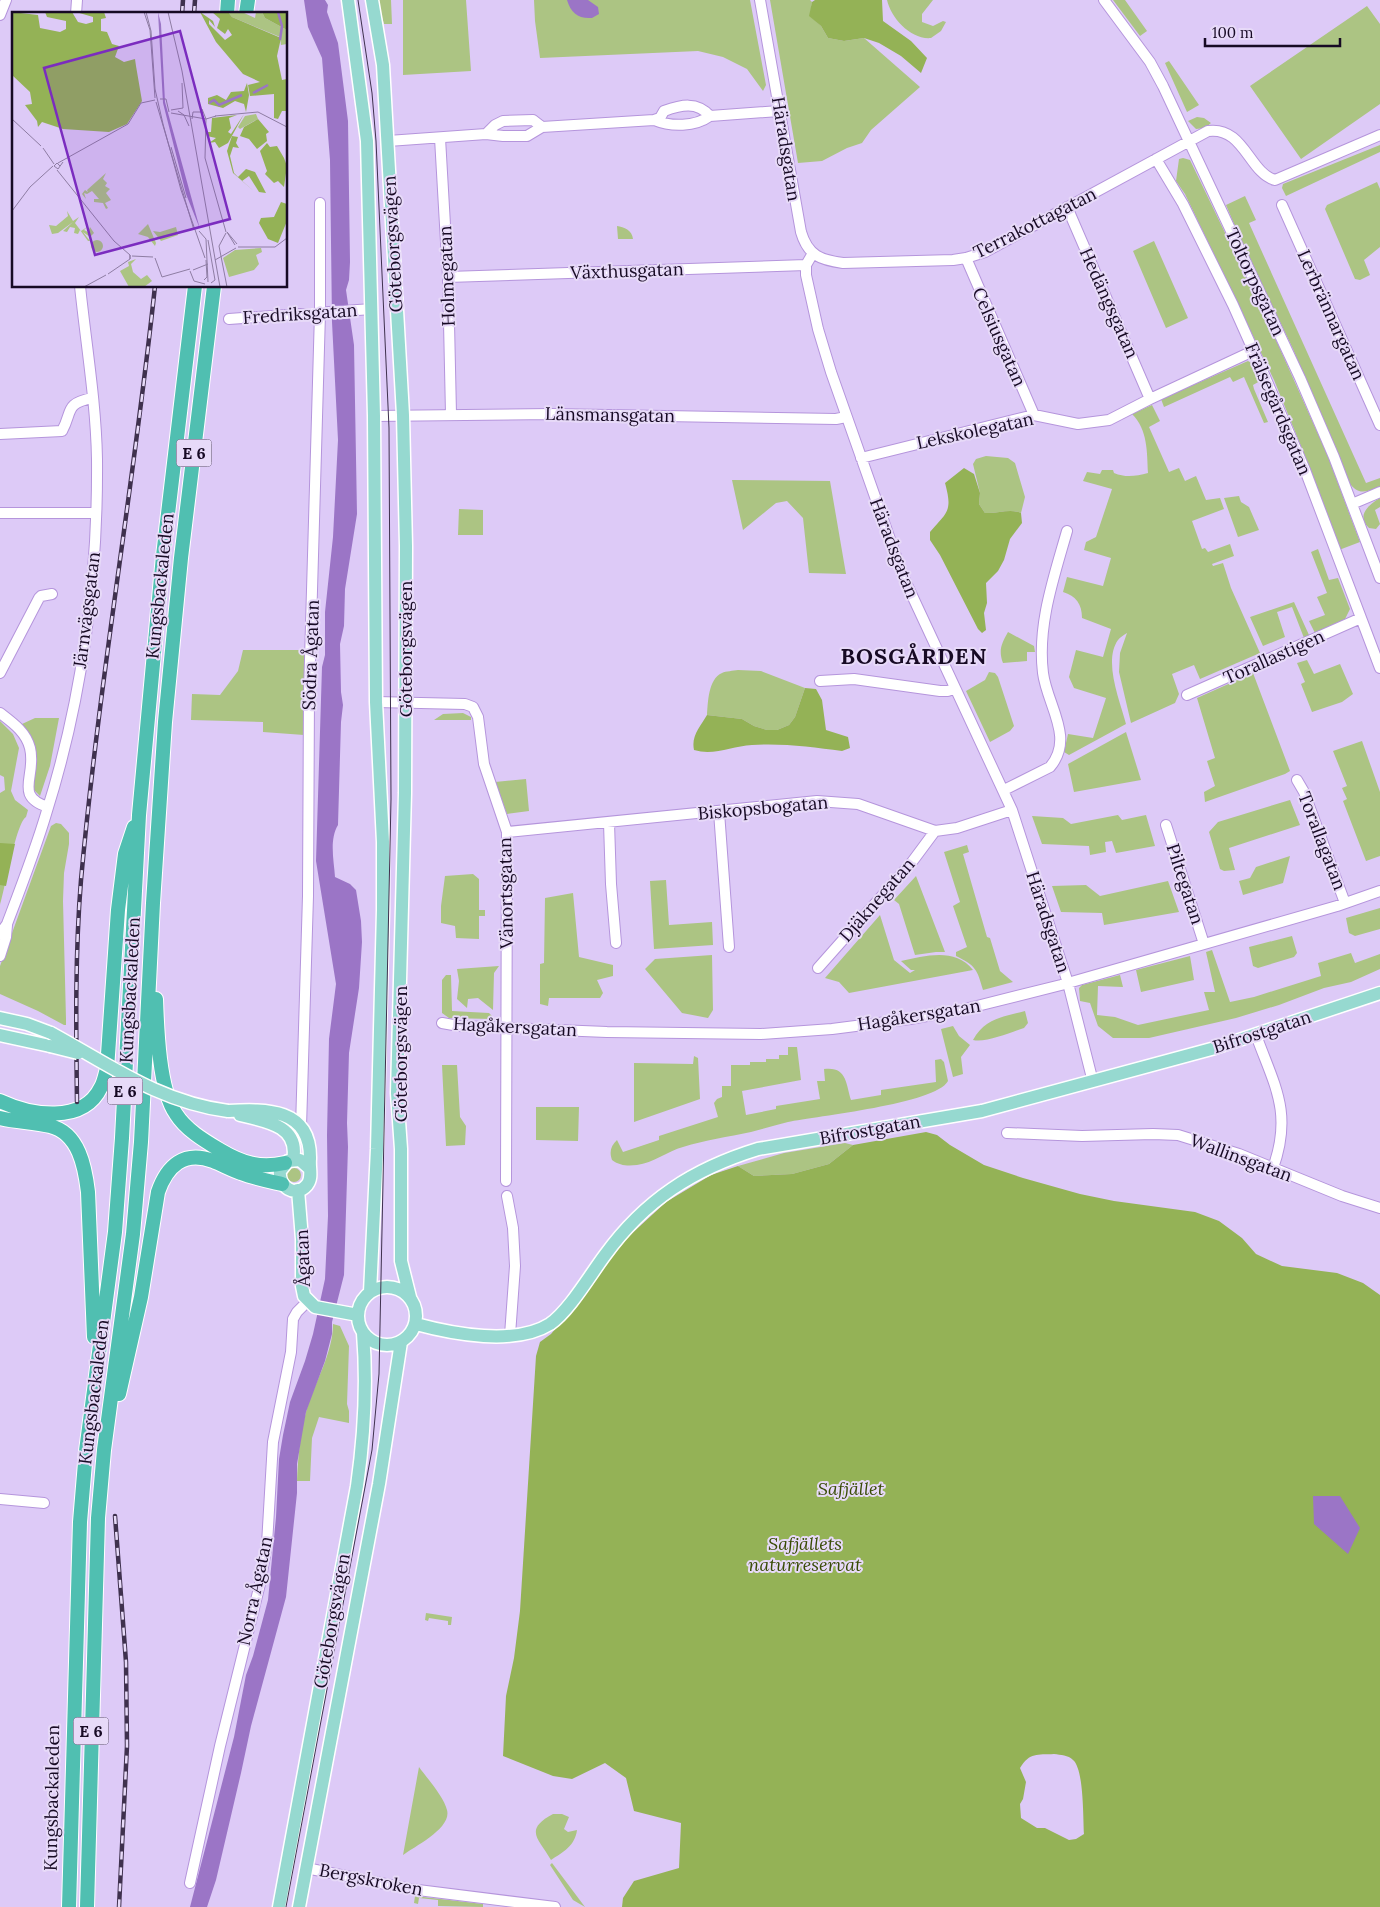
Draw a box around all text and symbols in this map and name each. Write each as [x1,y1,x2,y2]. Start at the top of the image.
inset map [12,12,288,288]
scale bar [1205,15,1340,47]
text: 100 m [1212,23,1253,42]
street label: Häradsgatan [767,95,806,203]
street label: Göteborgsvägen [377,175,408,313]
street label: Terrakottagatan [969,182,1100,263]
street label: Toltorpsgatan [1220,224,1291,340]
street label: Holmegatan [433,225,460,327]
street label: Hedängsgatan [1075,244,1144,362]
street label: Lerbrännargatan [1292,246,1371,384]
street label: Växthusgatan [569,257,684,284]
street label: Celsiusgatan [967,284,1032,390]
street label: Fredriksgatan [242,298,358,329]
street label: Frälsegårdsgatan [1240,339,1317,479]
street label: Länsmansgatan [545,402,675,427]
street label: Lekskolegatan [914,407,1036,454]
road number: E 6 [176,439,212,466]
street label: Häradsgatan [865,494,924,601]
street label: Kungsbackaleden [140,512,179,660]
street label: Järnvägsgatan [68,550,105,670]
street label: Göteborgsvägen [394,581,417,717]
street label: Södra Ågatan [297,599,324,711]
street label: Torallastigen [1220,624,1328,689]
district label: BOSGÅRDEN [841,642,987,670]
street label: Torallagatan [1293,788,1352,893]
street label: Biskopsbogatan [697,790,829,825]
street label: Vänortsgatan [493,837,518,950]
street label: Piltegatan [1162,840,1209,927]
street label: Djäknegatan [834,853,919,946]
street label: Häradsgatan [1021,868,1076,976]
street label: Kungsbackaleden [114,916,145,1064]
street label: Göteborgsvägen [389,986,412,1122]
street label: Hagåkersgatan [856,993,982,1036]
street label: Bifrostgatan [1210,1005,1314,1058]
street label: Hagåkersgatan [452,1012,578,1041]
road number: E 6 [108,1078,142,1104]
street label: Bifrostgatan [818,1109,922,1150]
street label: Wallinsgatan [1187,1128,1295,1187]
street label: Ågatan [290,1229,315,1288]
street label: Kungsbackaleden [73,1318,114,1466]
park label: Safjället [818,1477,885,1500]
park label: Safjällets naturreservat [748,1532,862,1576]
street label: Norra Ågatan [232,1534,277,1648]
street label: Göteborgsvägen [308,1552,355,1690]
road number: E 6 [74,1718,108,1744]
street label: Kungsbackaleden [39,1725,64,1871]
street label: Bergskroken [317,1858,425,1901]

